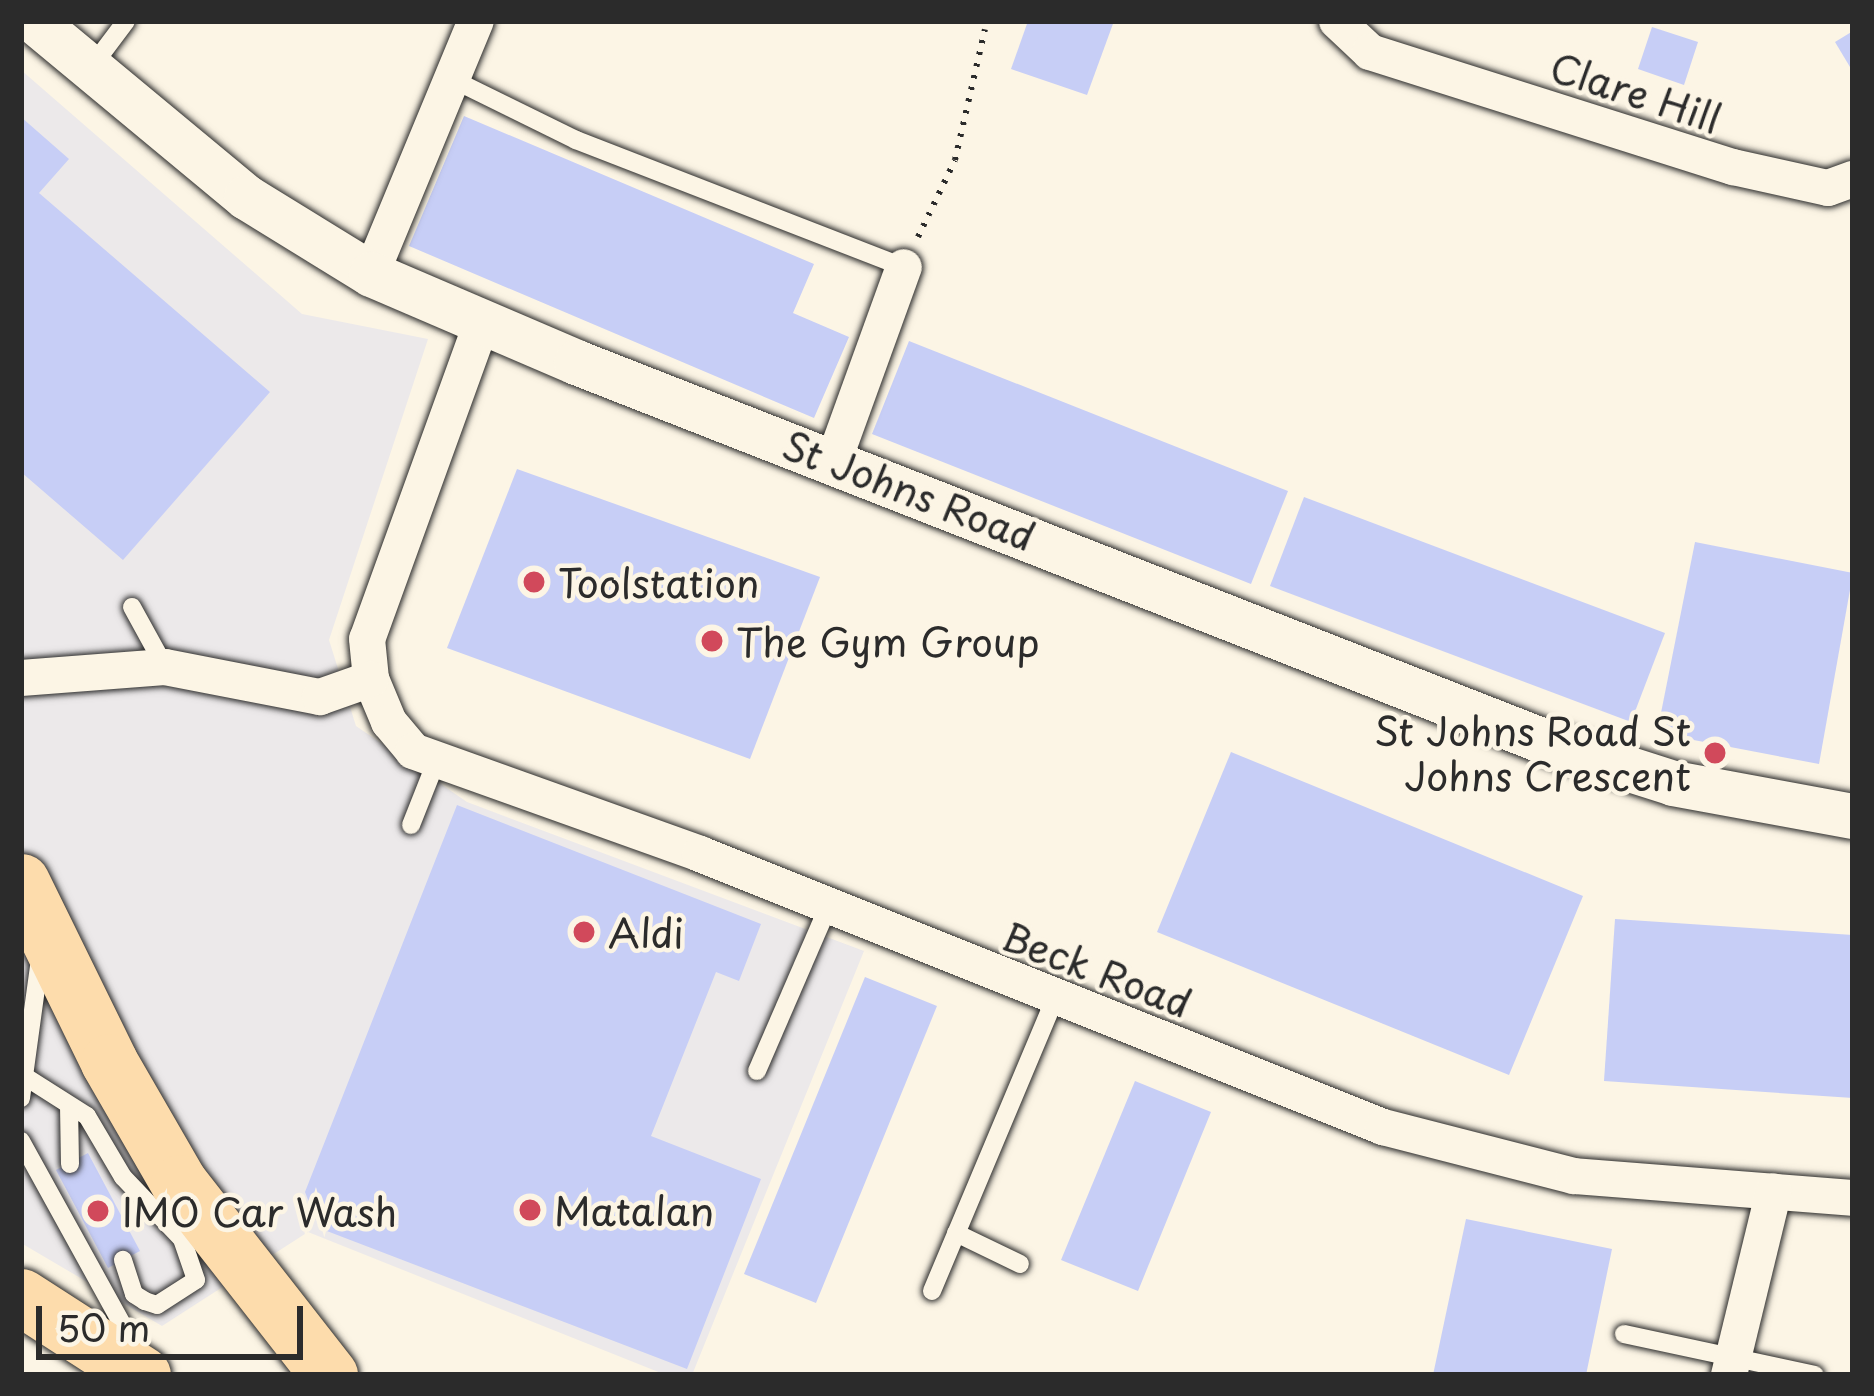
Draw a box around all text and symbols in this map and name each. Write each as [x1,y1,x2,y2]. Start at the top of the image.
street label: Clare Hill [1545,42,1727,142]
street label: St Johns Road [776,420,1042,560]
place label: Toolstation [558,559,759,605]
marker: Toolstation [521,569,547,595]
place label: The Gym Group [736,618,1038,664]
marker: The Gym Group [699,628,725,654]
place label: St Johns Road St Johns Crescent [1372,708,1691,799]
marker: St Johns Road St Johns Crescent [1702,740,1728,766]
place label: Aldi [608,909,684,955]
street label: Beck Road [996,912,1198,1026]
marker: Aldi [571,919,597,945]
place label: Matalan [554,1187,714,1233]
place label: IMO Car Wash [122,1188,399,1234]
marker: Matalan [517,1197,543,1223]
marker: IMO Car Wash [85,1198,111,1224]
scale bar [42,1282,309,1356]
text: 50 m [57,1300,150,1354]

